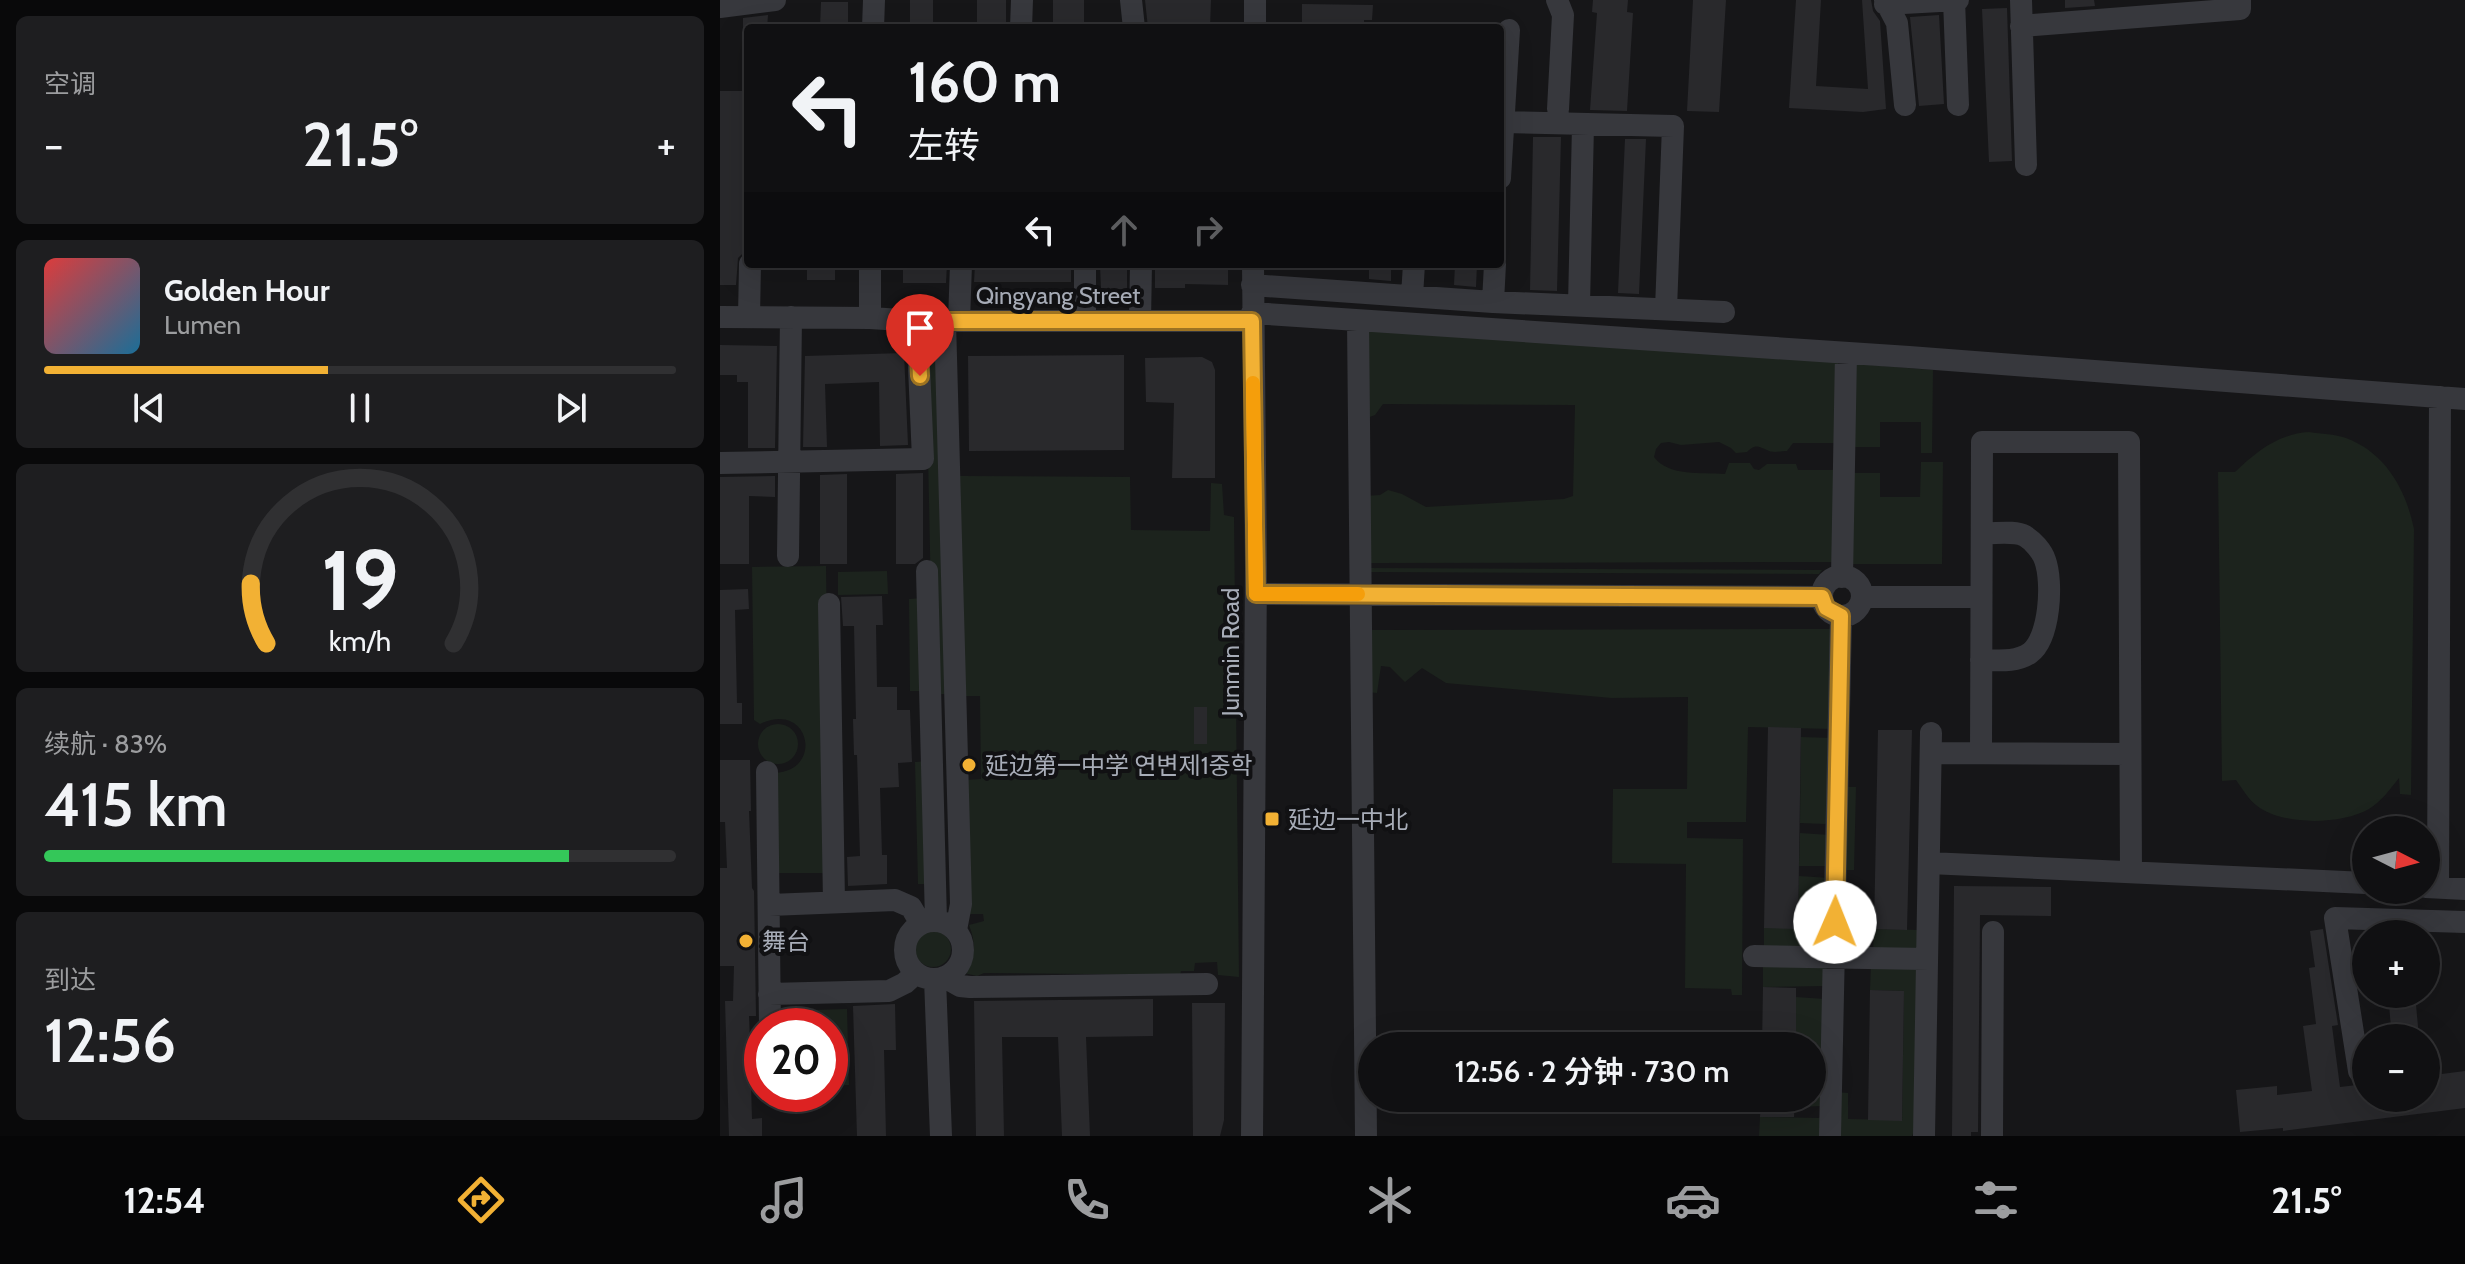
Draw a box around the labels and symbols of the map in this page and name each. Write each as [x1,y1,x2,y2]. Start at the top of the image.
street label: Qingyang Street [976,281,1140,310]
pin [886,294,954,376]
street label: Junmin Road [1216,588,1245,717]
place label: 延边第一中学 연변제1중학 [985,751,1253,780]
marker: 延边第一中学 연변제1중학 [960,756,978,774]
place label: 延边一中北 [1288,805,1408,834]
marker: 延边一中北 [1263,810,1281,828]
north arrow [2352,816,2440,904]
position arrow [1793,880,1877,964]
place label: 舞台 [762,927,810,956]
marker: 舞台 [737,932,755,950]
speed limit sign: 20 [744,1008,848,1112]

